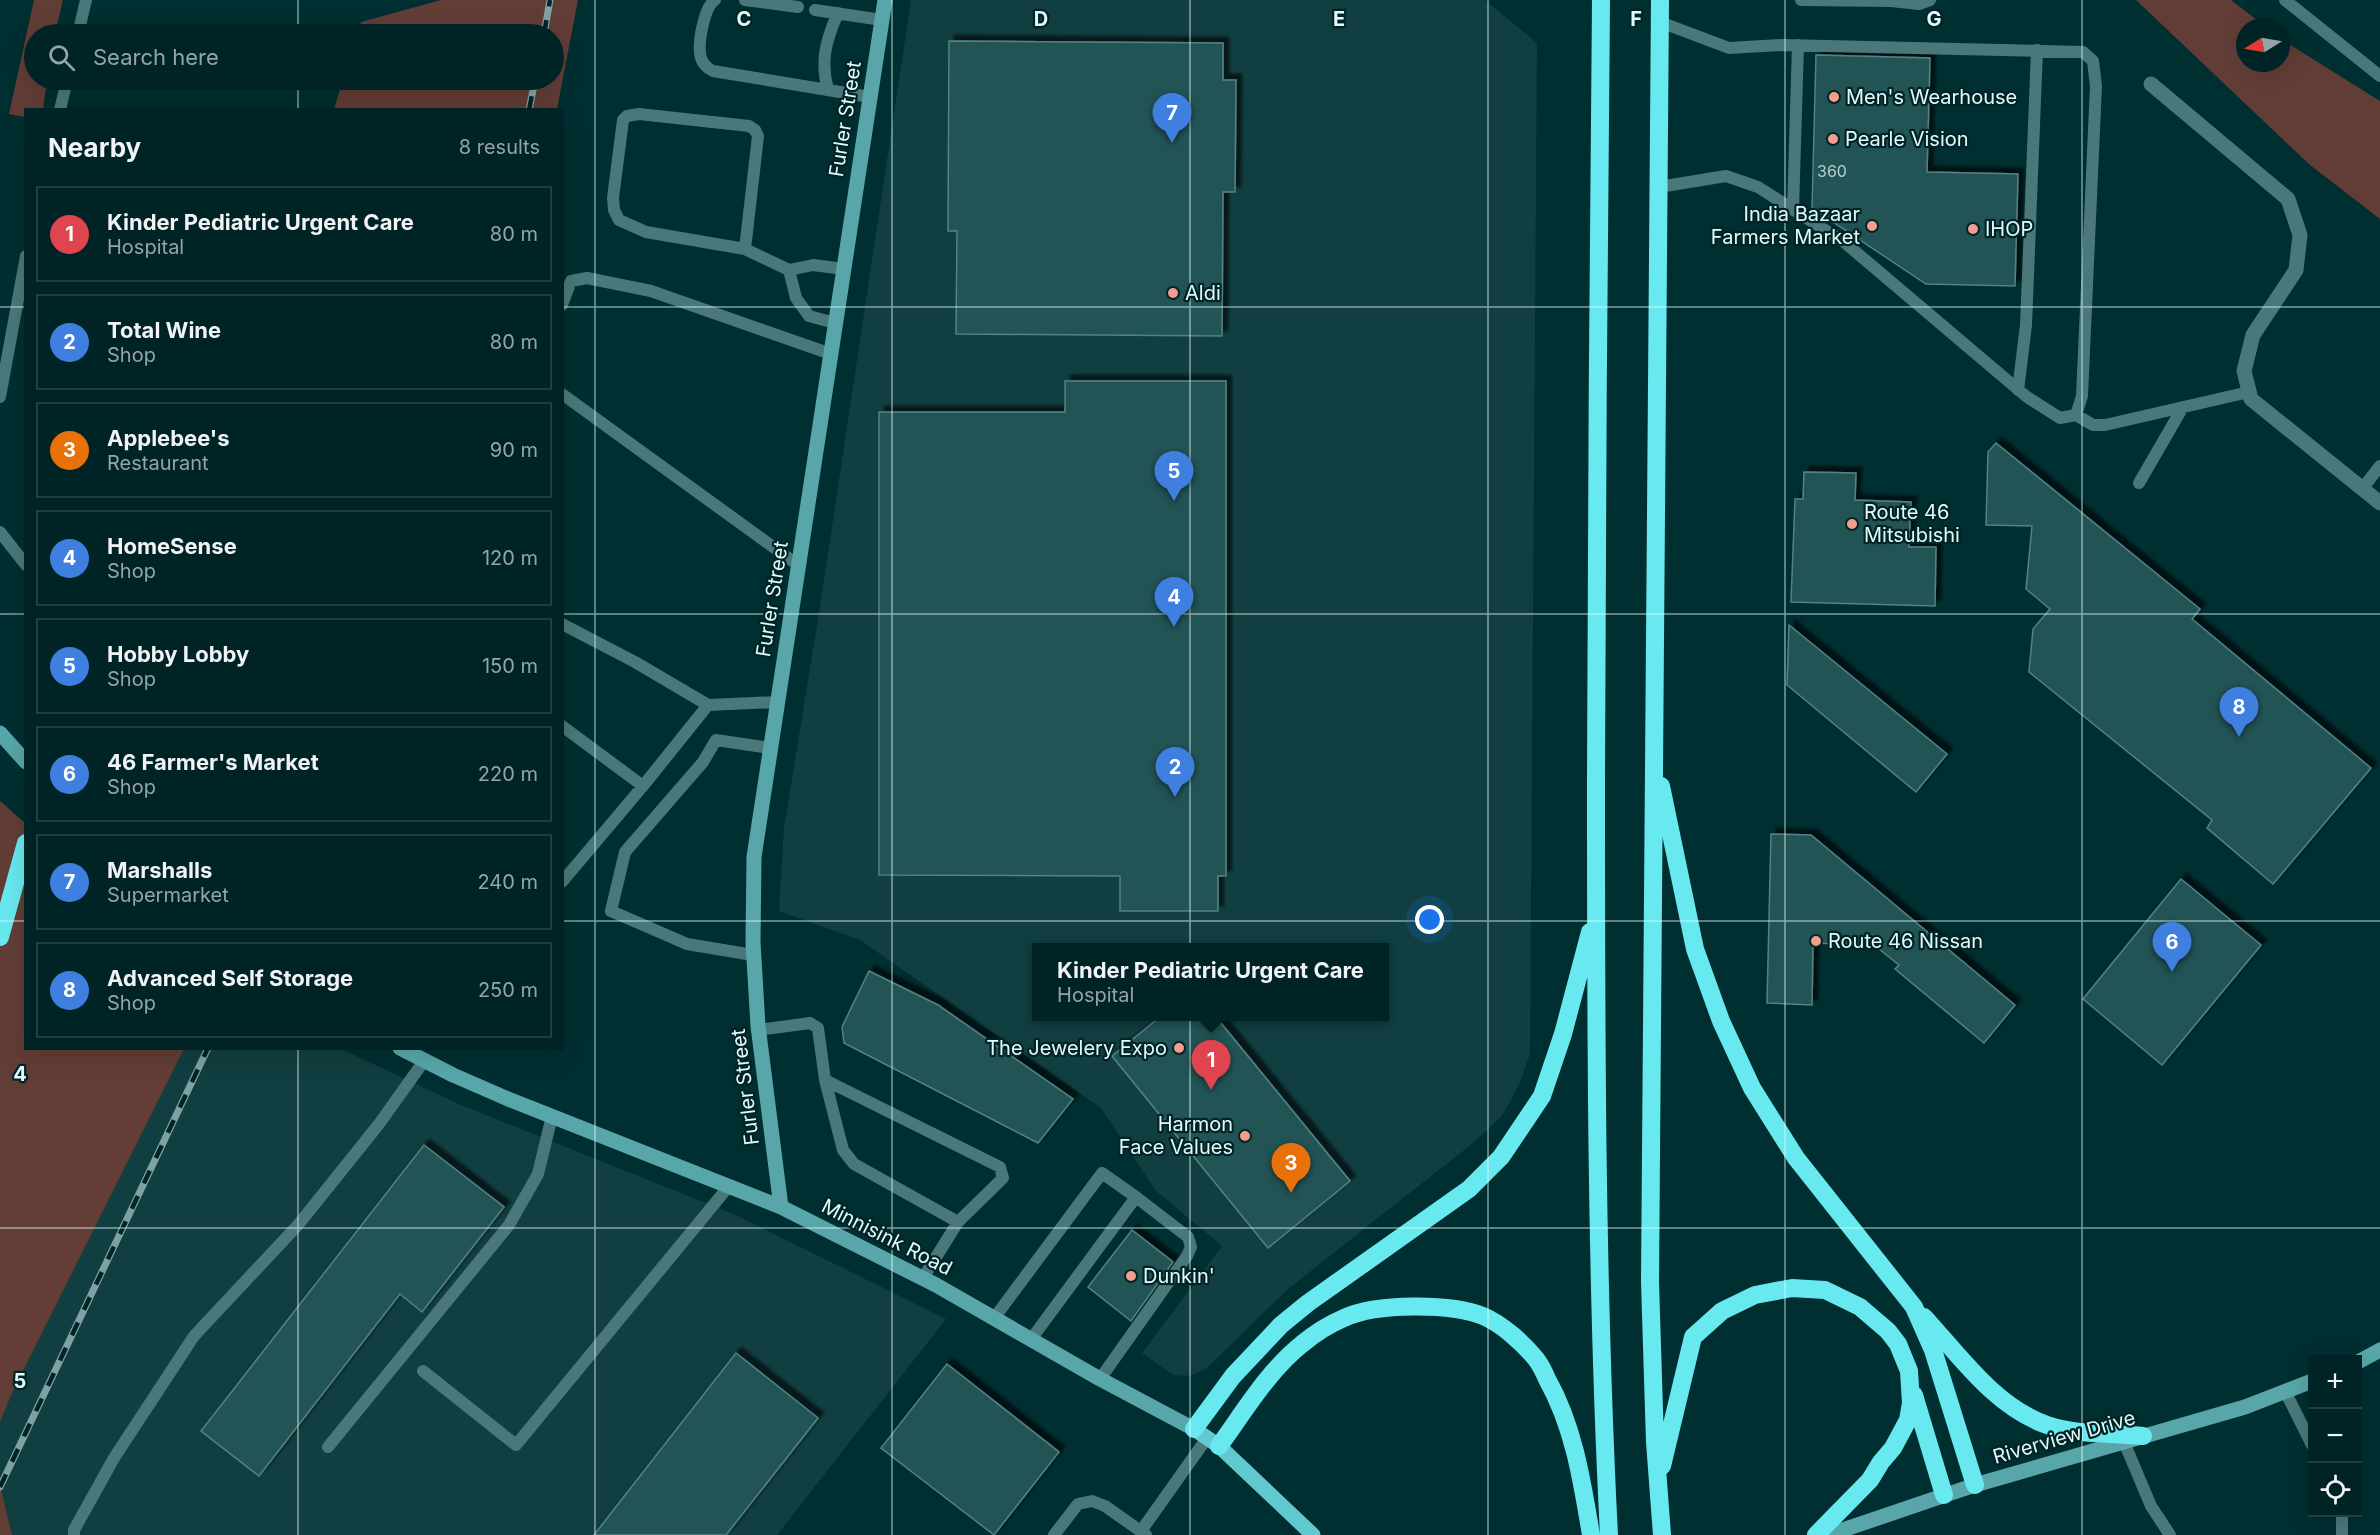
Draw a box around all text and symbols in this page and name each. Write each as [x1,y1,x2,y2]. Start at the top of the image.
text: C [737,7,751,31]
text: D [1034,7,1048,31]
text: E [1333,7,1345,31]
text: F [1630,7,1642,31]
text: G [1926,7,1942,31]
north arrow [2236,18,2290,72]
search box [24,24,564,90]
icon: search [45,41,78,74]
text: Search here [93,44,219,70]
street label: Furler Street [824,59,866,179]
place label: Men's Wearhouse [1846,85,2017,109]
marker: Men's Wearhouse [1827,90,1841,104]
pin: 7 [1152,94,1192,143]
place label: Pearle Vision [1845,127,1969,151]
text: Nearby [48,132,141,163]
marker: Pearle Vision [1826,132,1840,146]
text: 8 results [459,135,540,159]
house number: 360 [1817,161,1847,181]
place label: India Bazaar Farmers Market [1711,202,1860,249]
text: Kinder Pediatric Urgent Care [107,209,414,235]
place label: IHOP [1985,217,2033,241]
marker: India Bazaar Farmers Market [1865,219,1879,233]
text: 1 [65,222,74,246]
text: 80 m [490,222,538,246]
marker: IHOP [1966,222,1980,236]
text: Hospital [107,235,184,259]
place label: Aldi [1185,281,1221,305]
marker: Aldi [1166,286,1180,300]
text: Total Wine [107,317,221,343]
text: 2 [63,330,76,354]
text: 80 m [490,330,538,354]
text: Shop [107,343,156,367]
text: Applebee's [107,425,229,451]
text: 3 [63,438,76,462]
text: 90 m [490,438,538,462]
text: Restaurant [107,451,209,475]
pin: 5 [1154,452,1194,501]
place label: Route 46 Mitsubishi [1864,500,1960,547]
marker: Route 46 Mitsubishi [1845,517,1859,531]
text: HomeSense [107,533,237,559]
street label: Furler Street [751,539,793,659]
text: 4 [63,546,76,570]
text: 120 m [482,546,538,570]
text: Shop [107,559,156,583]
pin: 4 [1154,578,1194,627]
text: Hobby Lobby [107,641,249,667]
text: 5 [63,654,76,678]
text: 150 m [482,654,538,678]
text: Shop [107,667,156,691]
pin: 8 [2220,688,2258,737]
pin: 2 [1156,748,1194,797]
text: 46 Farmer's Market [107,749,319,775]
text: 6 [63,762,76,786]
text: 220 m [478,762,538,786]
text: Shop [107,775,156,799]
text: Marshalls [107,857,212,883]
text: 7 [64,870,75,894]
text: 240 m [477,870,538,894]
text: Supermarket [107,883,229,907]
your location [1415,905,1444,934]
pin: 6 [2152,922,2192,972]
place label: Route 46 Nissan [1828,929,1983,953]
marker: Route 46 Nissan [1809,934,1823,948]
popup [1032,943,1389,1021]
text: Kinder Pediatric Urgent Care [1057,957,1364,983]
text: Advanced Self Storage [107,965,353,991]
text: 8 [63,978,76,1002]
text: 250 m [478,978,538,1002]
text: Hospital [1057,983,1134,1007]
text: Shop [107,991,156,1015]
street label: Furler Street [726,1027,764,1146]
place label: The Jewelery Expo [986,1036,1167,1060]
pin: 1 [1192,1040,1230,1090]
marker: The Jewelery Expo [1172,1041,1186,1055]
text: 4 [13,1062,27,1086]
place label: Harmon Face Values [1119,1112,1233,1159]
marker: Harmon Face Values [1238,1129,1252,1143]
pin: 3 [1272,1144,1310,1193]
street label: Minnisink Road [818,1194,956,1280]
place label: Dunkin' [1143,1264,1215,1288]
marker: Dunkin' [1124,1269,1138,1283]
map controls [2308,1355,2362,1517]
button: + [2308,1355,2362,1409]
text: 5 [14,1369,26,1393]
street label: Riverview Drive [1990,1405,2138,1469]
button: − [2308,1409,2362,1463]
button: locate [2308,1463,2362,1517]

